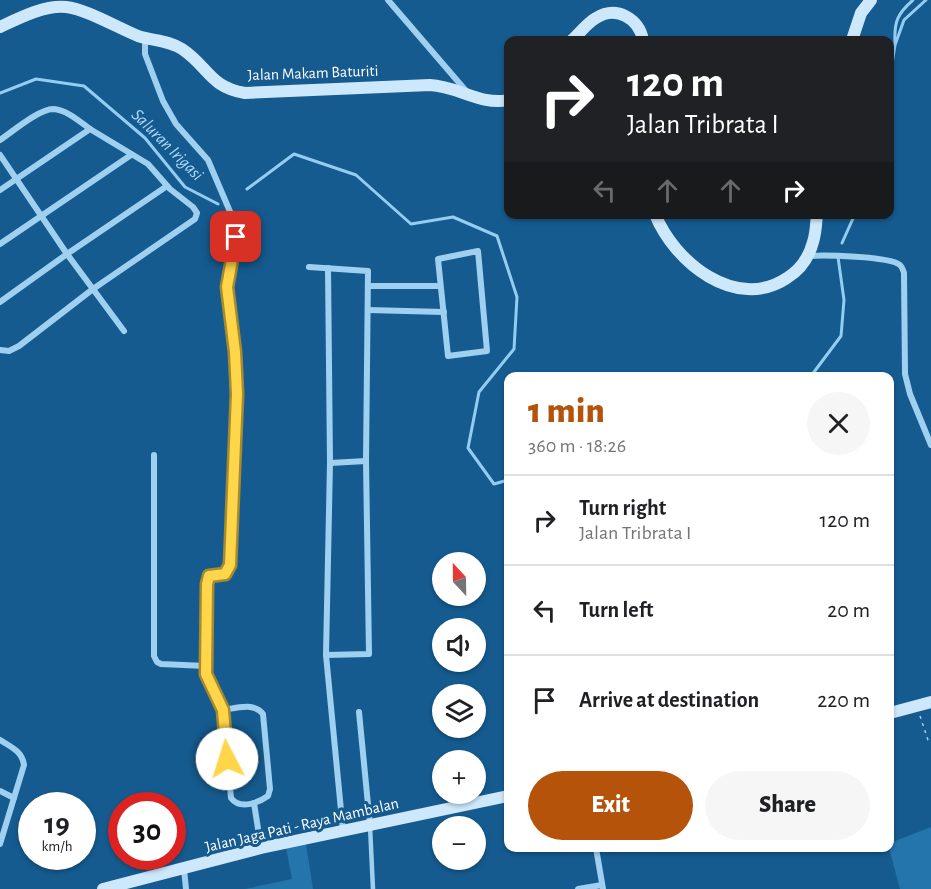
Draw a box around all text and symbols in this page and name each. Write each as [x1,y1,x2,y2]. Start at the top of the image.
icon: right [528,60,606,138]
text: 120 m [627,62,724,104]
street label: Jalan Makam Baturiti [247,63,379,83]
water label: Saluran Irigasi [128,106,206,184]
text: Jalan Tribrata I [627,111,779,138]
icon: left [588,174,621,207]
icon: ahead [651,174,684,207]
icon: ahead [714,174,747,207]
icon: right [777,174,810,207]
pin [210,211,261,262]
icon: arrive [219,220,252,253]
button: close [807,392,870,455]
text: 1 min [528,393,605,429]
text: 360 m · 18:26 [528,436,626,456]
text: Turn right [579,497,666,519]
icon: right [528,504,561,537]
text: 120 m [820,509,870,531]
text: Jalan Tribrata I [579,523,691,543]
north arrow [432,552,486,606]
map controls [432,552,486,870]
icon: left [528,594,561,627]
text: Turn left [579,599,653,621]
text: 20 m [827,599,870,621]
button: sound [432,618,486,672]
button: layers [432,684,486,738]
icon: arrive [528,684,561,717]
text: Arrive at destination [579,689,759,711]
text: 220 m [817,689,870,711]
position arrow [195,727,259,791]
button: + [432,750,486,804]
button: Exit [528,771,693,840]
button: Share [705,771,870,840]
speed limit sign: 30 [108,792,186,870]
street label: Jalan Jaga Pati - Raya Mambalan [204,795,401,856]
text: 19 [44,809,70,839]
button: − [432,816,486,870]
text: km/h [42,839,72,854]

